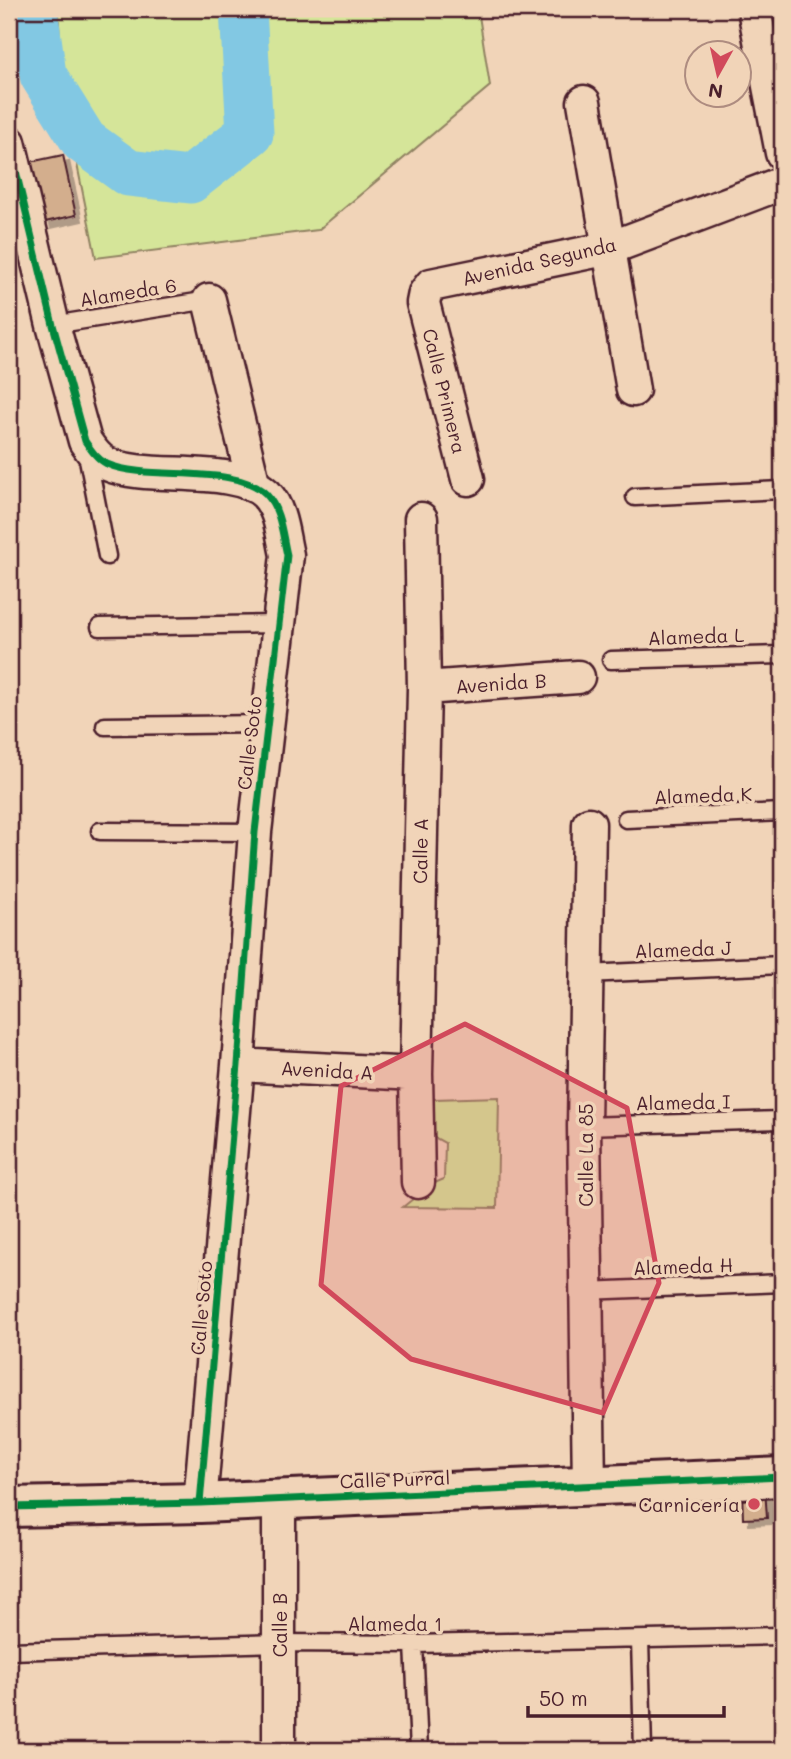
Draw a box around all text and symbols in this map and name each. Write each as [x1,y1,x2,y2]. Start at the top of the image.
north arrow [682,38,752,108]
text: N [707,78,724,105]
street label: Avenida Segunda [459,231,619,291]
street label: Alameda 6 [78,272,178,312]
street label: Calle Primera [417,326,473,456]
street label: Alameda L [647,622,745,650]
street label: Avenida B [455,667,547,699]
street label: Calle Soto [231,695,267,791]
street label: Alameda K [654,781,753,809]
street label: Calle A [407,818,433,884]
street label: Alameda J [634,935,732,963]
street label: Avenida A [280,1055,374,1085]
street label: Alameda I [635,1089,731,1115]
street label: Calle La 85 [573,1103,598,1207]
street label: Alameda H [633,1252,733,1280]
street label: Calle Soto [184,1260,218,1356]
street label: Calle Purral [339,1465,451,1493]
place label: Carnicería [638,1492,740,1517]
marker: Carnicería [746,1496,762,1512]
street label: Calle B [267,1593,292,1657]
street label: Alameda 1 [347,1611,443,1636]
scale bar [528,1675,724,1719]
text: 50 m [539,1684,588,1711]

